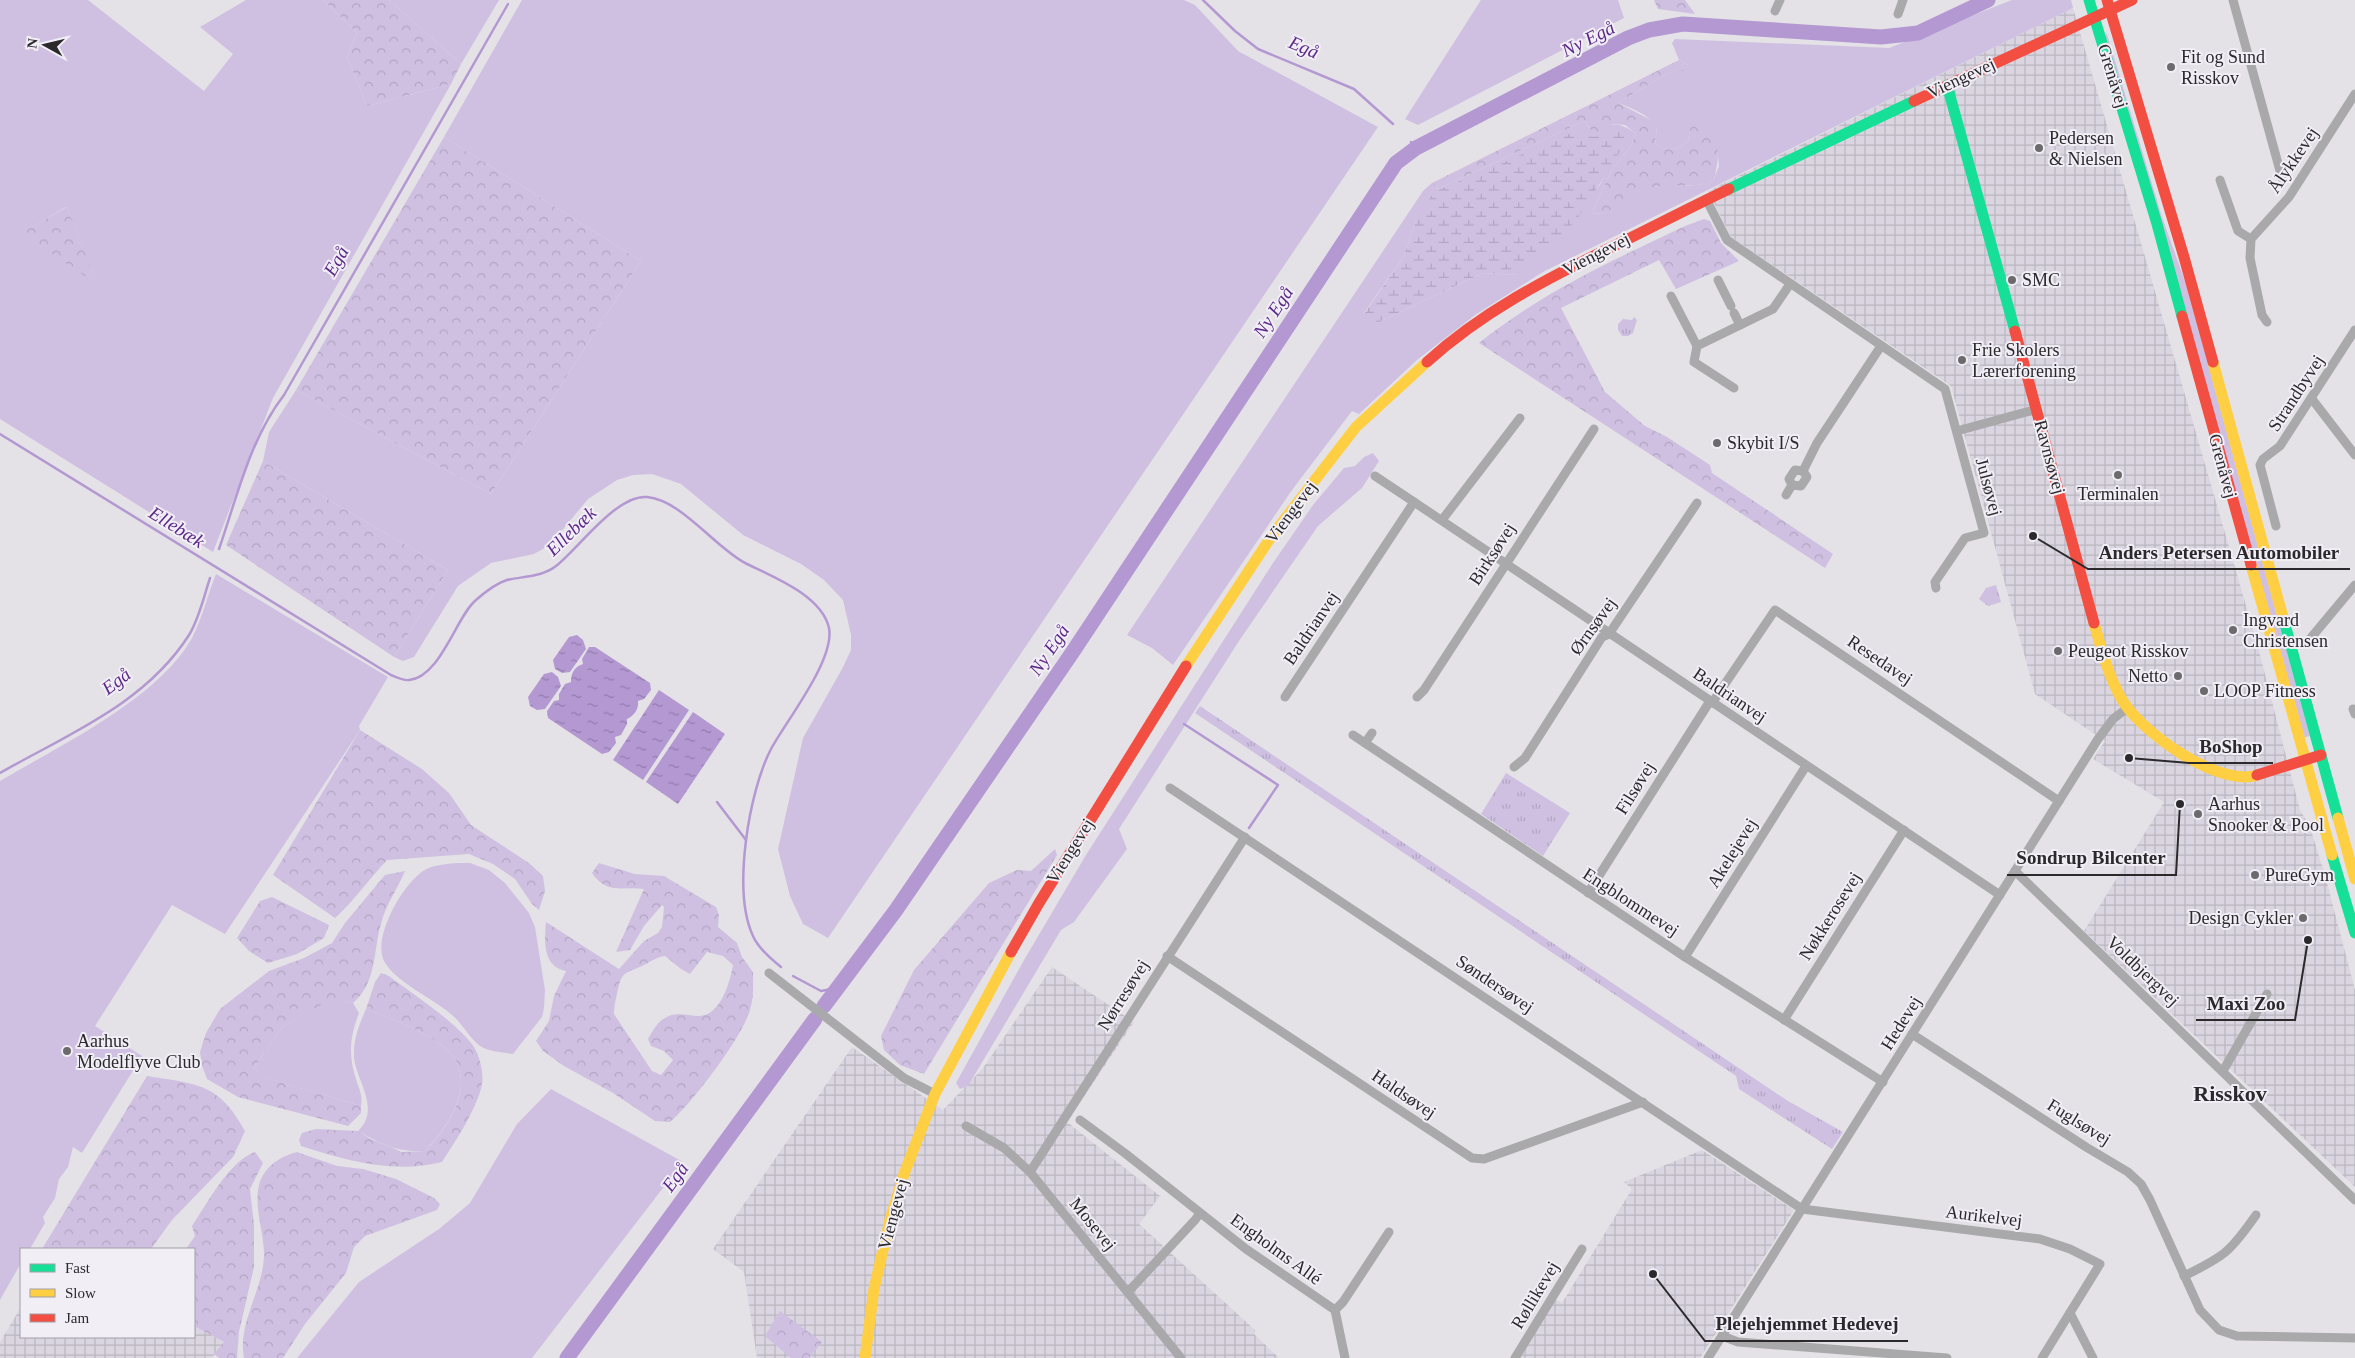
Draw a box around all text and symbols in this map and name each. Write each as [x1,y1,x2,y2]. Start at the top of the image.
water label: Ny Egå [1557,17,1618,62]
north arrow [20,20,70,70]
water label: Egå [1285,31,1322,63]
text: N [24,37,41,49]
street label: Grenåvej [2094,42,2132,110]
place label: Fit og Sund Risskov [2181,47,2265,88]
street label: Viengevej [1924,54,1998,102]
marker: Fit og Sund Risskov [2165,61,2177,73]
street label: Ålykkevej [2264,123,2322,197]
place label: Pedersen & Nielsen [2049,128,2123,169]
marker: Pedersen & Nielsen [2033,142,2045,154]
street label: Viengevej [1559,229,1633,279]
water label: Egå [319,242,353,280]
place label: SMC [2022,270,2060,290]
marker: SMC [2006,274,2018,286]
water label: Ny Egå [1248,283,1297,342]
place label: Frie Skolers Lærerforening [1972,340,2076,381]
street label: Strandbyvej [2264,351,2328,435]
marker: Frie Skolers Lærerforening [1956,354,1968,366]
street label: Ravnsøvej [2031,418,2069,496]
street label: Grenåvej [2205,432,2241,500]
place label: Skybit I/S [1727,433,1800,453]
marker: Skybit I/S [1711,437,1723,449]
street label: Julsøvej [1972,456,2006,518]
marker: Terminalen [2112,469,2124,481]
street label: Viengevej [1261,477,1321,547]
place label: Terminalen [2077,484,2159,504]
water label: Ellebæk [145,501,209,552]
water label: Ellebæk [541,502,601,561]
street label: Birksøvej [1465,519,1519,589]
callout: Anders Petersen Automobiler [2088,535,2350,569]
text: Anders Petersen Automobiler [2099,542,2340,563]
street label: Baldrianvej [1279,588,1343,668]
street label: Ørnsøvej [1566,593,1620,659]
place label: Ingvard Christensen [2243,610,2328,651]
water label: Ny Egå [1024,621,1073,680]
marker: Ingvard Christensen [2227,624,2239,636]
street label: Resedavej [1844,631,1916,689]
place label: Peugeot Risskov [2068,641,2189,661]
marker: Peugeot Risskov [2052,645,2064,657]
water label: Egå [97,663,135,699]
street label: Baldrianvej [1690,663,1770,727]
place label: Netto [2128,666,2168,686]
marker: Netto [2172,670,2184,682]
place label: LOOP Fitness [2214,681,2316,701]
marker: LOOP Fitness [2198,685,2210,697]
callout: BoShop [2189,729,2273,763]
text: BoShop [2199,736,2263,757]
street label: Filsøvej [1611,758,1659,818]
place label: Aarhus Snooker & Pool [2208,794,2324,835]
marker: Aarhus Snooker & Pool [2192,808,2204,820]
street label: Viengevej [1042,815,1098,887]
street label: Akelejevej [1703,815,1761,891]
callout: Sondrup Bilcenter [2007,841,2176,875]
text: Sondrup Bilcenter [2016,847,2166,868]
street label: Engblommevej [1579,864,1683,940]
place label: PureGym [2265,865,2334,885]
street label: Nøkkerosevej [1795,868,1865,964]
marker: PureGym [2249,869,2261,881]
place label: Design Cykler [2189,908,2293,928]
marker: Design Cykler [2297,912,2309,924]
street label: Voldbjergvej [2103,932,2183,1010]
street label: Søndersøvej [1453,951,1537,1017]
street label: Nørresøvej [1093,956,1153,1034]
callout: Maxi Zoo [2196,986,2295,1020]
street label: Hedevej [1877,992,1925,1054]
text: Maxi Zoo [2207,993,2285,1014]
place label: Aarhus Modelflyve Club [77,1031,201,1072]
marker: Aarhus Modelflyve Club [61,1045,73,1057]
street label: Haldsøvej [1368,1065,1440,1123]
district label: Risskov [2193,1081,2267,1106]
street label: Fuglsøvej [2044,1095,2114,1149]
water label: Egå [657,1158,692,1196]
street label: Viengevej [874,1176,912,1252]
street label: Mosevej [1066,1194,1120,1254]
street label: Aurikelvej [1945,1201,2023,1231]
street label: Engholms Allé [1227,1209,1325,1289]
legend [20,1248,195,1338]
street label: Røllikevej [1507,1258,1563,1332]
text: Fast [65,1260,91,1276]
text: Slow [65,1285,96,1301]
callout: Plejehjemmet Hedevej [1705,1307,1908,1341]
text: Jam [65,1310,89,1326]
text: Plejehjemmet Hedevej [1715,1313,1899,1334]

